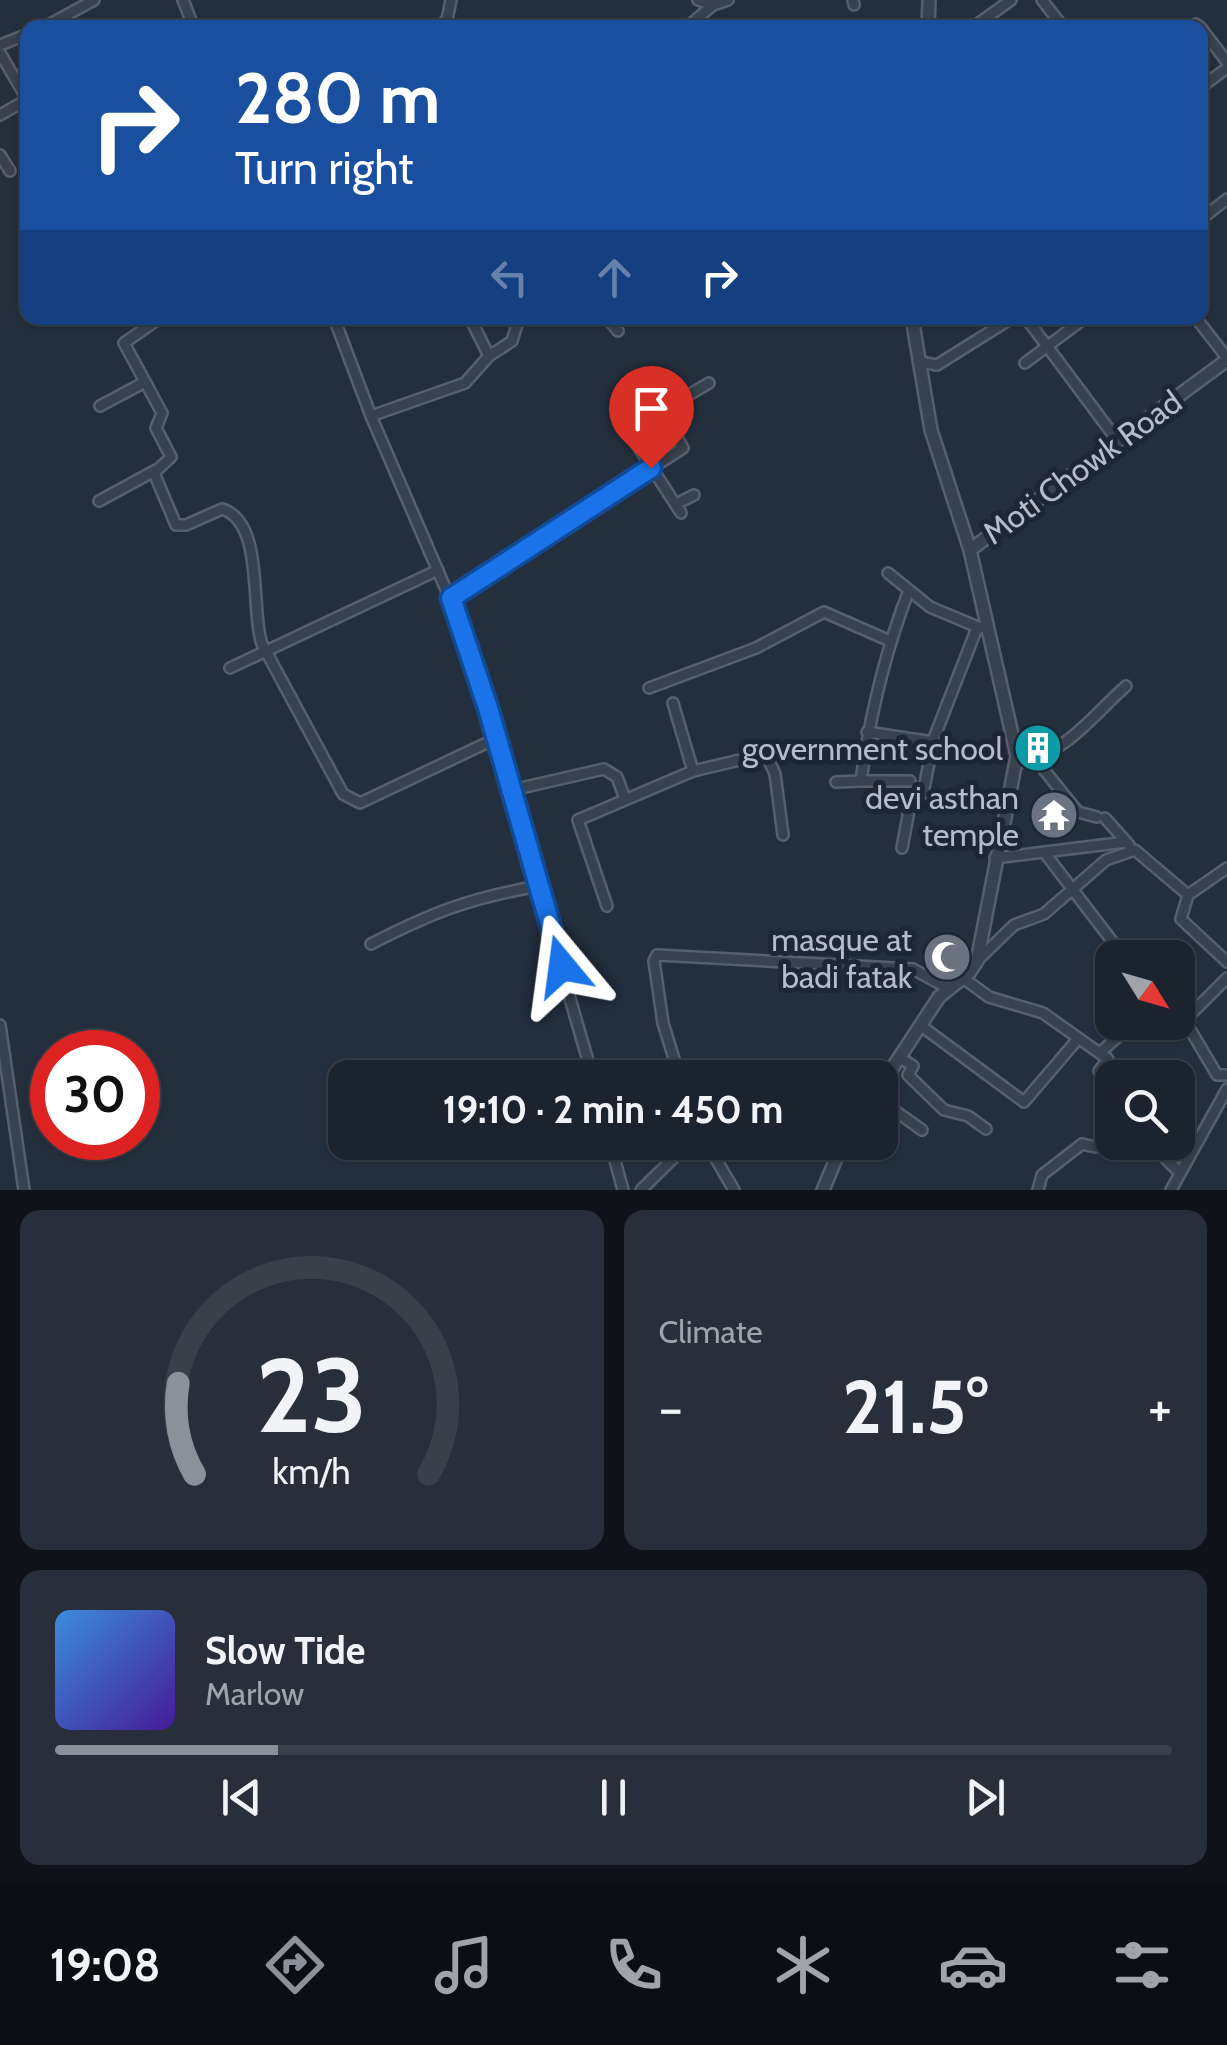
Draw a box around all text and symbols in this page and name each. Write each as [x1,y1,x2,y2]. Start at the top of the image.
text: 280 m [235,55,440,141]
icon: right [70,60,200,190]
text: Turn right [235,141,414,195]
icon: left [482,250,537,305]
icon: ahead [587,250,642,305]
icon: right [692,250,747,305]
pin [609,366,694,469]
icon: arrive [624,381,679,436]
street label: Moti Chowk Road [975,382,1189,552]
building icon: government school [1012,722,1064,774]
place label: government school [742,729,1003,768]
place label: devi asthan temple [865,778,1019,854]
temple icon: devi asthan temple [1028,789,1080,841]
position arrow [510,914,614,1018]
place label: masque at badi fatak [771,920,913,996]
mosque icon: masque at badi fatak [921,931,973,983]
north arrow [1095,940,1195,1040]
map controls [1095,940,1195,1160]
speed limit sign: 30 [30,1030,160,1160]
button: search [1095,1060,1195,1160]
text: 19:10 · 2 min · 450 m [443,1086,783,1133]
text: Climate [659,1312,763,1351]
text: 23 [256,1332,367,1458]
text: 21.5° [842,1361,988,1452]
text: − [659,1374,683,1441]
text: + [1148,1374,1172,1441]
text: km/h [273,1450,351,1493]
text: Slow Tide [205,1627,365,1674]
text: Marlow [205,1674,304,1713]
icon: previous [214,1770,269,1825]
icon: pause [586,1770,641,1825]
icon: next [958,1770,1013,1825]
icon: directions [260,1930,330,2000]
icon: music [429,1930,499,2000]
icon: phone [599,1930,669,2000]
icon: climate [768,1930,838,2000]
icon: car [938,1930,1008,2000]
icon: filters [1107,1930,1177,2000]
text: 19:08 [50,1938,161,1992]

